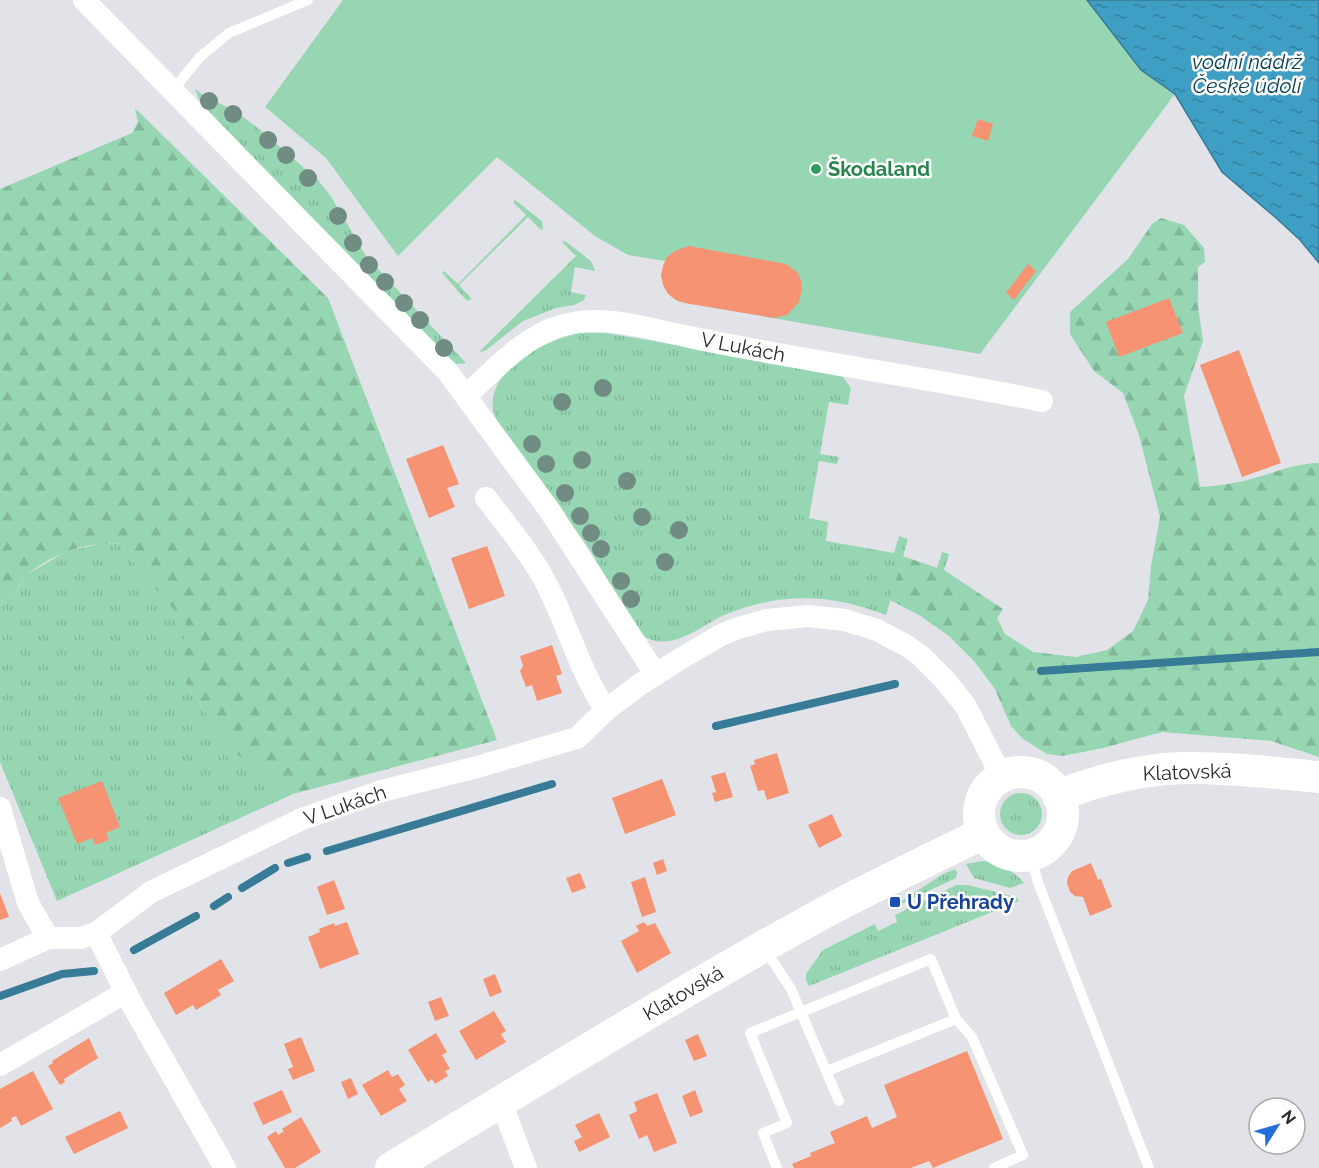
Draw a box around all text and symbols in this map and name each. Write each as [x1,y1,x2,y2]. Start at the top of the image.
water label: vodní nádrž České údolí [1192,49,1304,98]
place label: Škodaland [828,156,930,181]
marker: Škodaland [809,162,823,176]
street label: V Lukách [699,327,787,367]
street label: Klatovská [1142,758,1232,786]
street label: V Lukách [301,780,389,830]
place label: U Přehrady [907,890,1014,914]
marker: U Přehrady [888,895,902,909]
street label: Klatovská [639,960,727,1026]
north arrow [1247,1096,1307,1156]
text: N [1277,1107,1300,1128]

